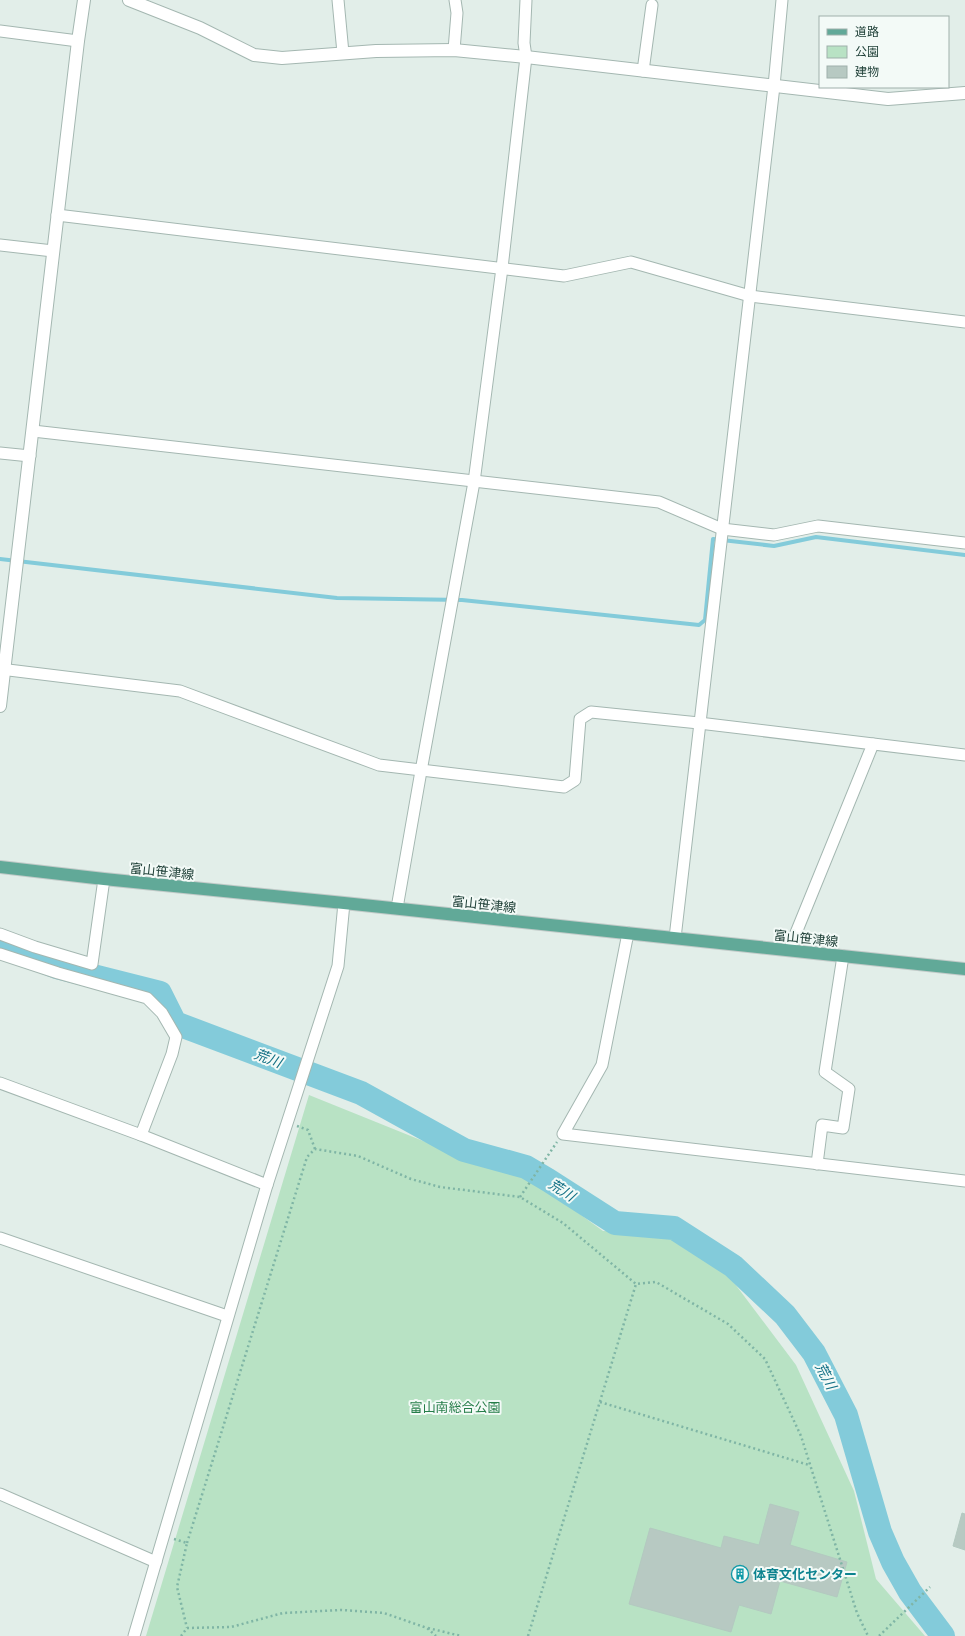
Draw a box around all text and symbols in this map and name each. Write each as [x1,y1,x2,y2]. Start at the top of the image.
legend [819,16,949,88]
text: 道路 [855,25,879,39]
text: 公園 [855,45,879,59]
text: 建物 [855,65,879,79]
street label: 富山笹津線 [129,861,195,882]
street label: 富山笹津線 [451,894,517,915]
street label: 富山笹津線 [773,928,839,949]
water label: 荒川 [252,1046,286,1072]
water label: 荒川 [545,1176,580,1206]
water label: 荒川 [811,1360,841,1394]
park label: 富山南総合公園 [409,1400,501,1415]
building icon: 体育文化センター [730,1564,750,1584]
place label: 体育文化センター [753,1567,857,1582]

